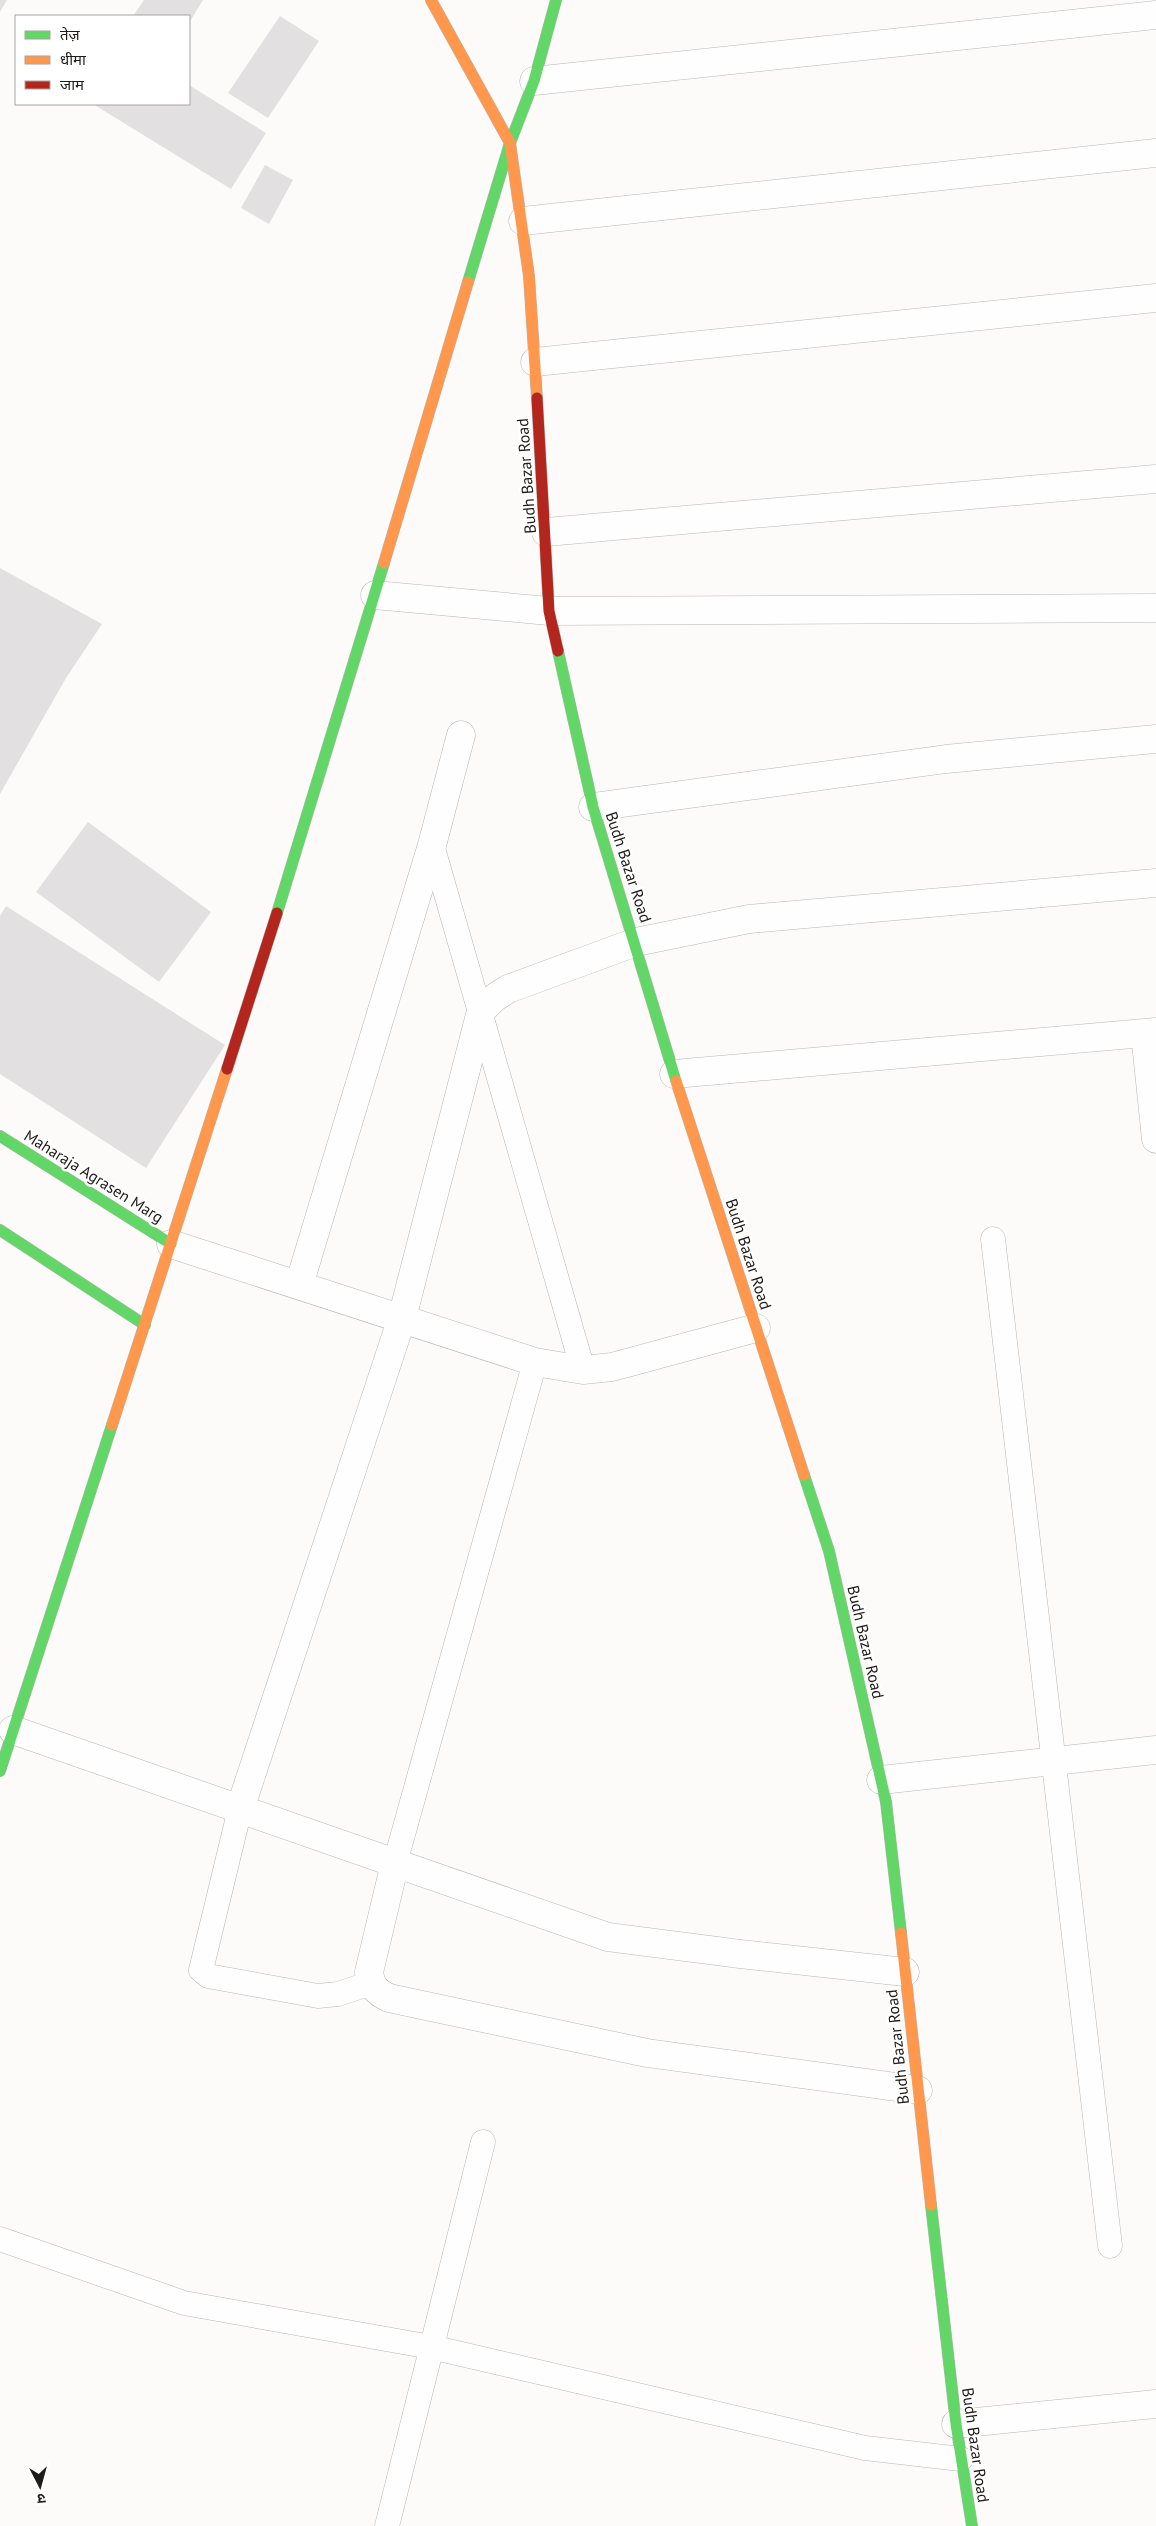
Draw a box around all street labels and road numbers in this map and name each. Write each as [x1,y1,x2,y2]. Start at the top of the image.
street label: Budh Bazar Road [512,418,540,534]
street label: Budh Bazar Road [602,809,656,925]
street label: Maharaja Agrasen Marg [21,1125,167,1227]
street label: Budh Bazar Road [722,1196,776,1312]
street label: Budh Bazar Road [843,1583,889,1701]
street label: Budh Bazar Road [881,1988,913,2106]
street label: Budh Bazar Road [958,2386,994,2504]

